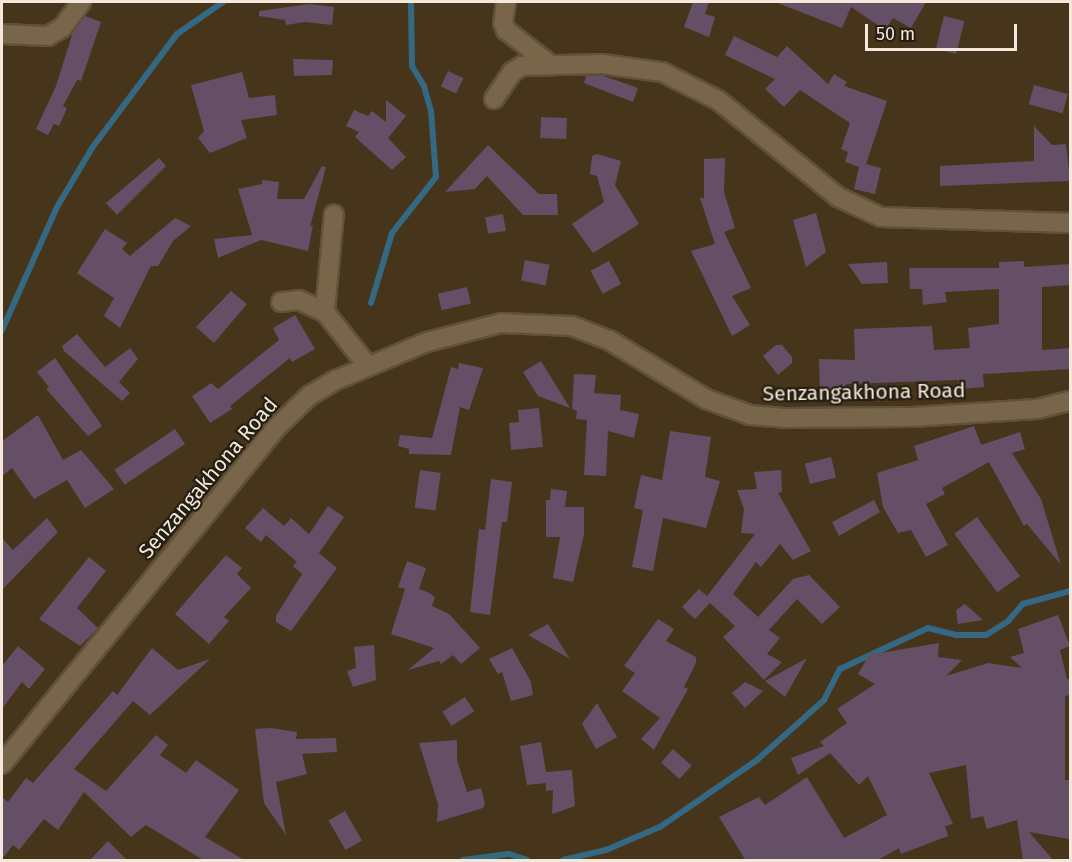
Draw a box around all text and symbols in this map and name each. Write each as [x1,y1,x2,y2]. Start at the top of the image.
scale bar [868,12,1020,50]
text: 50 m [876,23,915,45]
street label: Senzangakhona Road [762,378,966,406]
street label: Senzangakhona Road [133,392,283,564]

